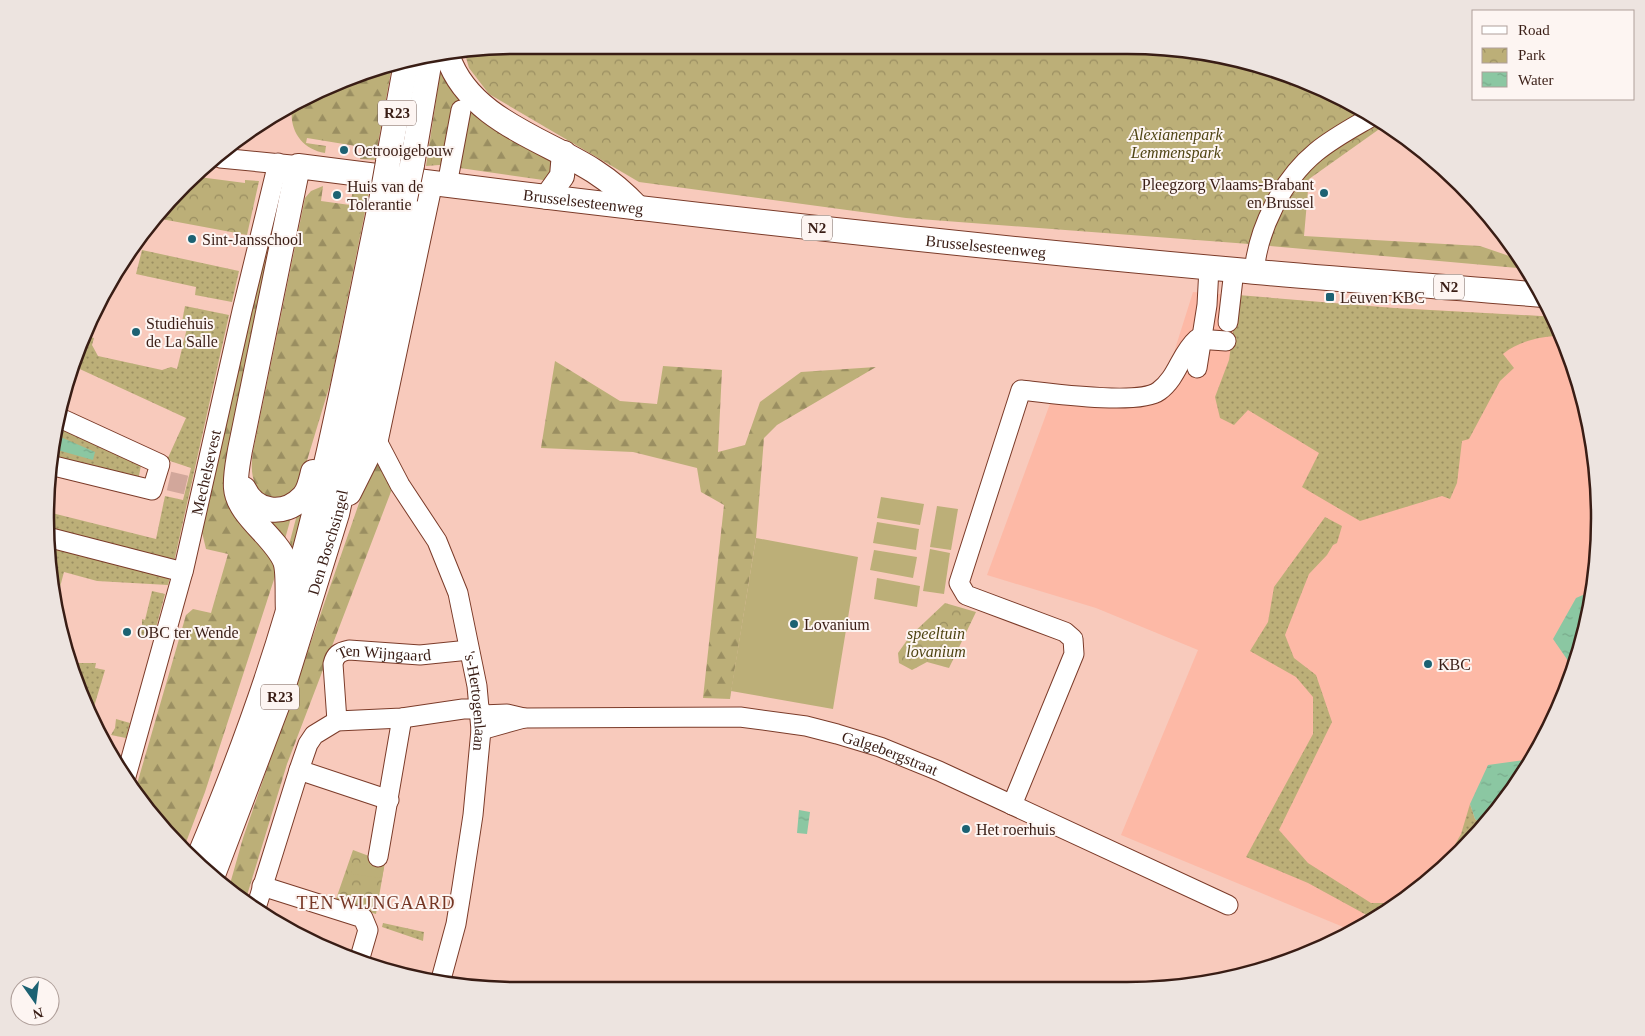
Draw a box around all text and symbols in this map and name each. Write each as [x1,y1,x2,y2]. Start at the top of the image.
legend [1472,10,1635,100]
text: Road [1518,22,1550,38]
text: Park [1518,47,1546,63]
text: Water [1518,72,1553,88]
road number: R23 [378,100,416,126]
park label: Alexianenpark Lemmenspark [1128,126,1224,162]
place label: Octrooigebouw [354,142,454,160]
marker: Octrooigebouw [338,144,350,156]
place label: Pleegzorg Vlaams-Brabant en Brussel [1142,176,1315,211]
place label: Huis van de Tolerantie [347,178,423,213]
street label: Brusselsesteenweg [522,186,644,218]
marker: Pleegzorg Vlaams-Brabant en Brussel [1318,187,1330,199]
marker: Huis van de Tolerantie [331,189,343,201]
road number: N2 [802,216,832,240]
place label: Sint-Jansschool [202,231,303,248]
street label: Brusselsesteenweg [925,231,1047,262]
marker: Sint-Jansschool [186,233,198,245]
road number: N2 [1434,274,1464,300]
place label: Leuven KBC [1340,289,1425,306]
marker: Leuven KBC [1324,291,1336,303]
place label: Studiehuis de La Salle [146,315,218,350]
marker: Studiehuis de La Salle [130,326,142,338]
street label: Mechelsevest [188,428,224,517]
street label: Den Boschsingel [304,488,351,597]
place label: Lovanium [804,616,870,633]
marker: Lovanium [788,618,800,630]
place label: OBC ter Wende [137,624,239,641]
park label: speeltuin lovanium [906,625,966,660]
marker: OBC ter Wende [121,626,133,638]
street label: Ten Wijngaard [334,641,432,664]
street label: 's-Hertogenlaan [462,650,490,752]
place label: KBC [1438,656,1471,673]
marker: KBC [1422,658,1434,670]
road number: R23 [261,684,299,710]
street label: Galgebergstraat [840,728,941,778]
place label: Het roerhuis [976,821,1056,838]
marker: Het roerhuis [960,823,972,835]
district label: TEN WIJNGAARD [296,893,456,913]
north arrow [10,976,60,1026]
text: N [31,1005,45,1022]

